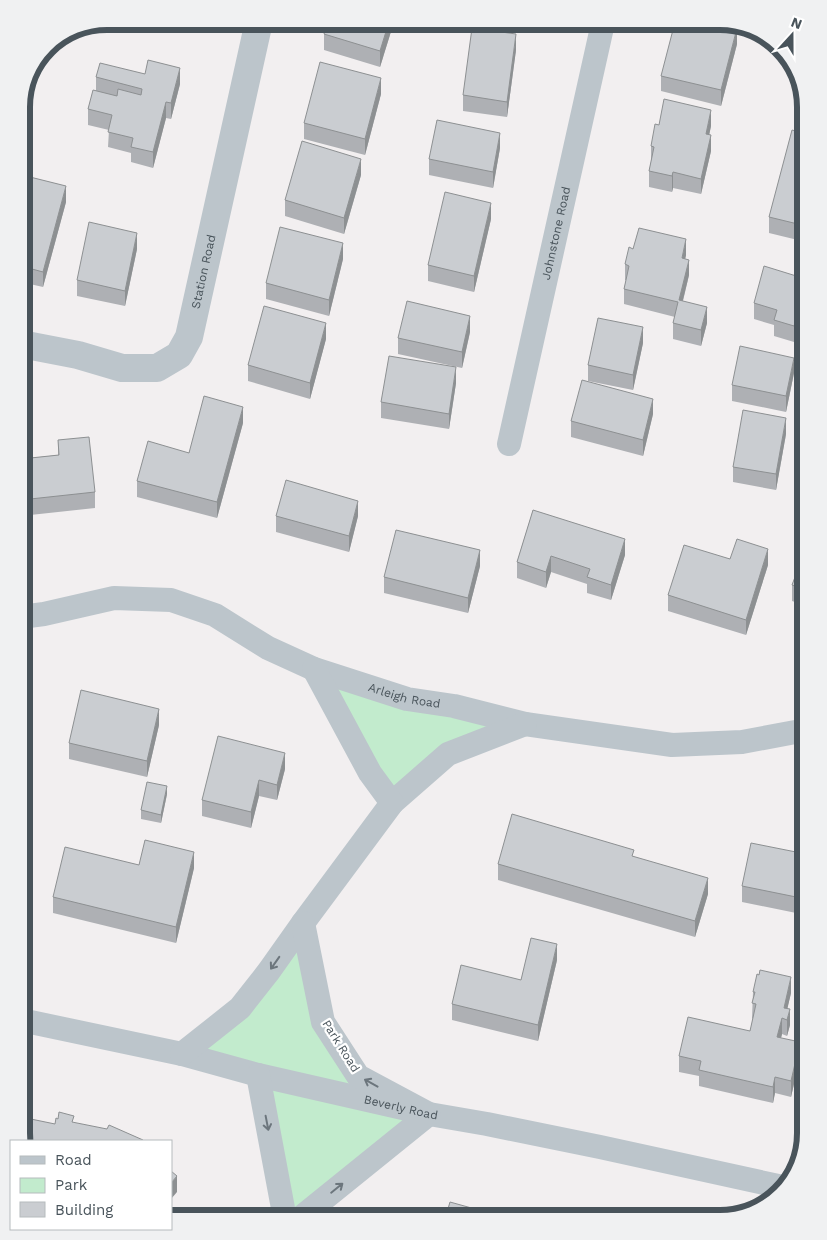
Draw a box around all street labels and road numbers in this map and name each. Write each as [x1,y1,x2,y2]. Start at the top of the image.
street label: Johnstone Road [539,185,573,281]
street label: Station Road [188,233,219,310]
street label: Arleigh Road [367,680,441,711]
street label: Park Road [319,1017,363,1075]
street label: Beverly Road [363,1092,439,1122]

